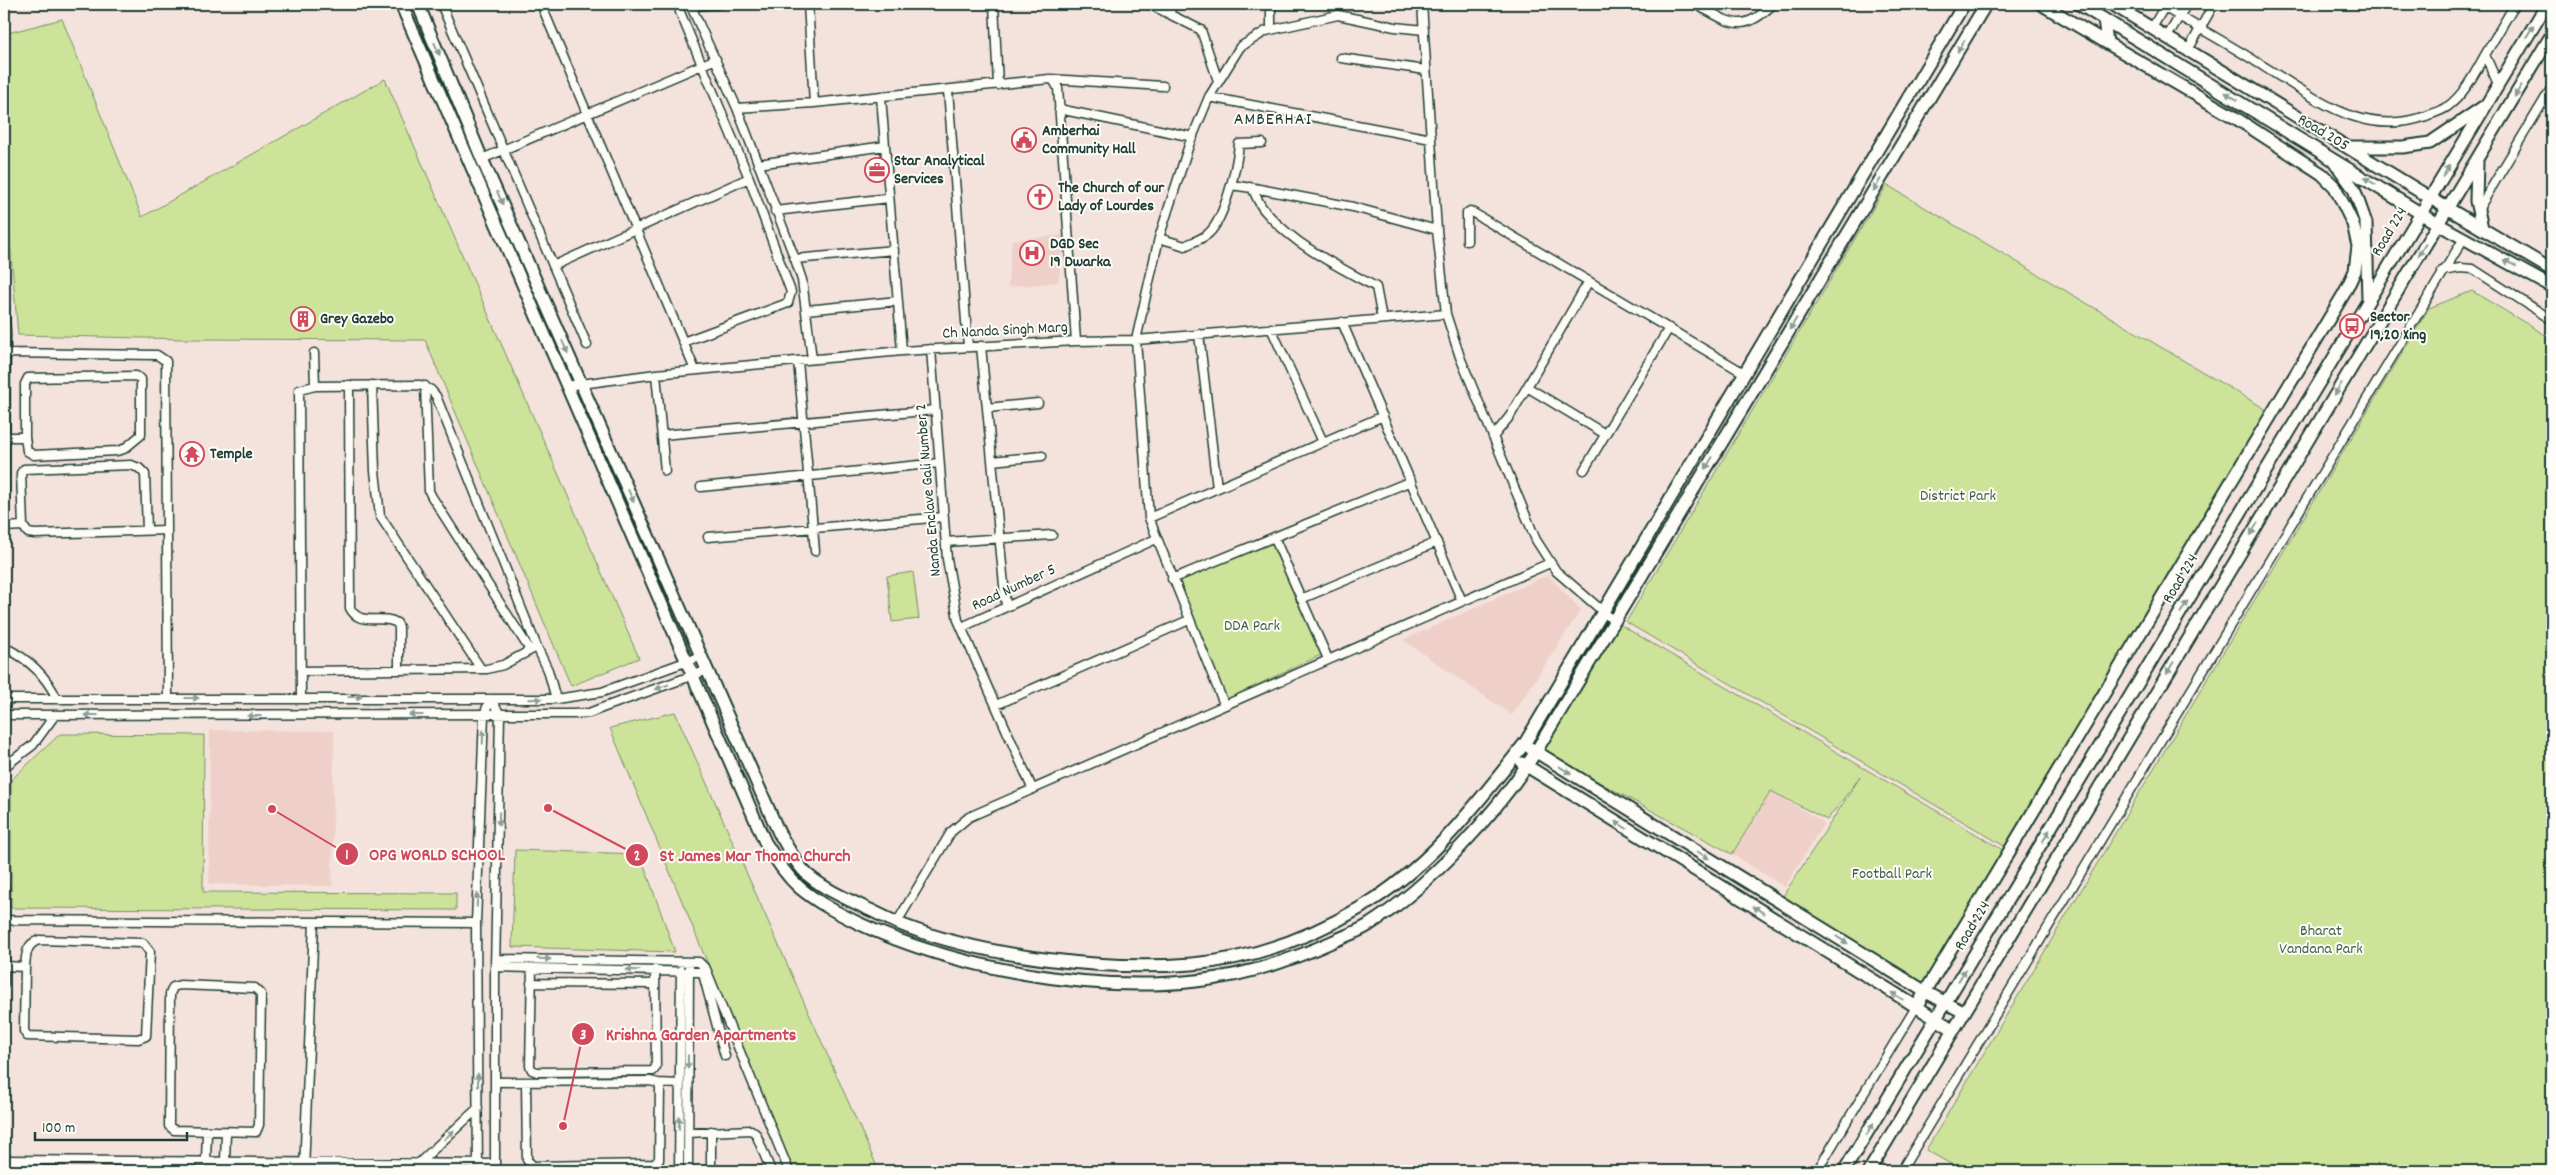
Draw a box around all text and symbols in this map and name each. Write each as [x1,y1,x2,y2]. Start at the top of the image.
one-way arrow [2525,25,2534,38]
one-way arrow [1956,39,1965,52]
one-way arrow [433,42,441,56]
one-way arrow [2514,84,2523,97]
one-way arrow [2224,92,2237,101]
district label: AMBERHAI [1234,108,1312,133]
street label: Road 205 [2293,109,2353,157]
place label: Amberhai Community Hall [1042,120,1136,161]
public building icon: Amberhai Community Hall [1011,127,1037,153]
place label: Star Analytical Services [894,150,985,191]
office icon: Star Analytical Services [864,157,890,183]
one-way arrow [2442,164,2451,177]
one-way arrow [2363,176,2376,185]
place label: The Church of our Lady of Lourdes [1058,177,1165,218]
one-way arrow [1872,178,1881,191]
church icon: The Church of our Lady of Lourdes [1027,184,1053,210]
one-way arrow [496,191,504,205]
street label: Road 224 [2366,203,2414,261]
place label: DGD Sec 19 Dwarka [1050,233,1112,274]
hospital icon: DGD Sec 19 Dwarka [1019,240,1045,266]
one-way arrow [2418,244,2427,257]
one-way arrow [2502,259,2517,267]
building icon: Grey Gazebo [290,306,316,332]
place label: Sector 19,20 Xing [2370,306,2426,347]
place label: Grey Gazebo [320,308,394,331]
bus stop icon: Sector 19,20 Xing [2339,313,2365,339]
street label: Ch Nanda Singh Marg [942,316,1068,346]
one-way arrow [1789,317,1798,330]
one-way arrow [562,340,570,354]
one-way arrow [2334,383,2343,396]
street label: Nanda Enclave Gali Number 2 [910,403,948,577]
temple icon: Temple [179,441,205,467]
place label: Temple [210,443,253,466]
one-way arrow [1705,457,1714,470]
park label: District Park [1920,485,1996,508]
one-way arrow [627,489,635,503]
one-way arrow [2250,522,2259,535]
street label: Road 224 [2157,550,2205,608]
street label: Road Number 5 [968,558,1060,618]
one-way arrow [2179,600,2188,613]
park label: DDA Park [1224,615,1280,638]
one-way arrow [2166,661,2175,674]
one-way arrow [654,683,669,691]
one-way arrow [347,693,363,701]
one-way arrow [185,694,201,702]
one-way arrow [527,695,543,703]
one-way arrow [83,711,99,719]
one-way arrow [408,711,424,719]
one-way arrow [246,712,262,720]
one-way arrow [479,729,487,745]
one-way arrow [1558,766,1571,775]
one-way arrow [495,812,503,828]
one-way arrow [1614,820,1628,829]
one-way arrow [2041,829,2050,842]
callout: OPG WORLD SCHOOL [334,838,515,871]
callout: St James Mar Thoma Church [625,838,861,871]
text: OPG WORLD SCHOOL [369,844,506,869]
text: 1 [345,845,349,867]
text: St James Mar Thoma Church [660,845,850,870]
text: 2 [634,846,640,868]
one-way arrow [1697,851,1710,860]
park label: Football Park [1852,863,1932,886]
one-way arrow [473,892,481,908]
street label: Road 224 [1949,897,1997,955]
one-way arrow [1753,906,1766,915]
park label: Bharat Vandana Park [2279,920,2363,961]
one-way arrow [1835,936,1848,945]
one-way arrow [536,955,552,963]
one-way arrow [624,965,640,973]
one-way arrow [1958,969,1967,982]
one-way arrow [1891,991,1904,1000]
callout: Krishna Garden Apartments [571,1017,806,1050]
text: Krishna Garden Apartments [606,1024,797,1049]
text: 3 [580,1025,587,1047]
one-way arrow [684,1055,692,1071]
one-way arrow [474,1072,482,1088]
scale bar [35,1110,188,1142]
one-way arrow [675,1114,683,1130]
text: 100 m [42,1118,75,1140]
one-way arrow [1865,1123,1874,1136]
one-way arrow [442,1129,454,1141]

